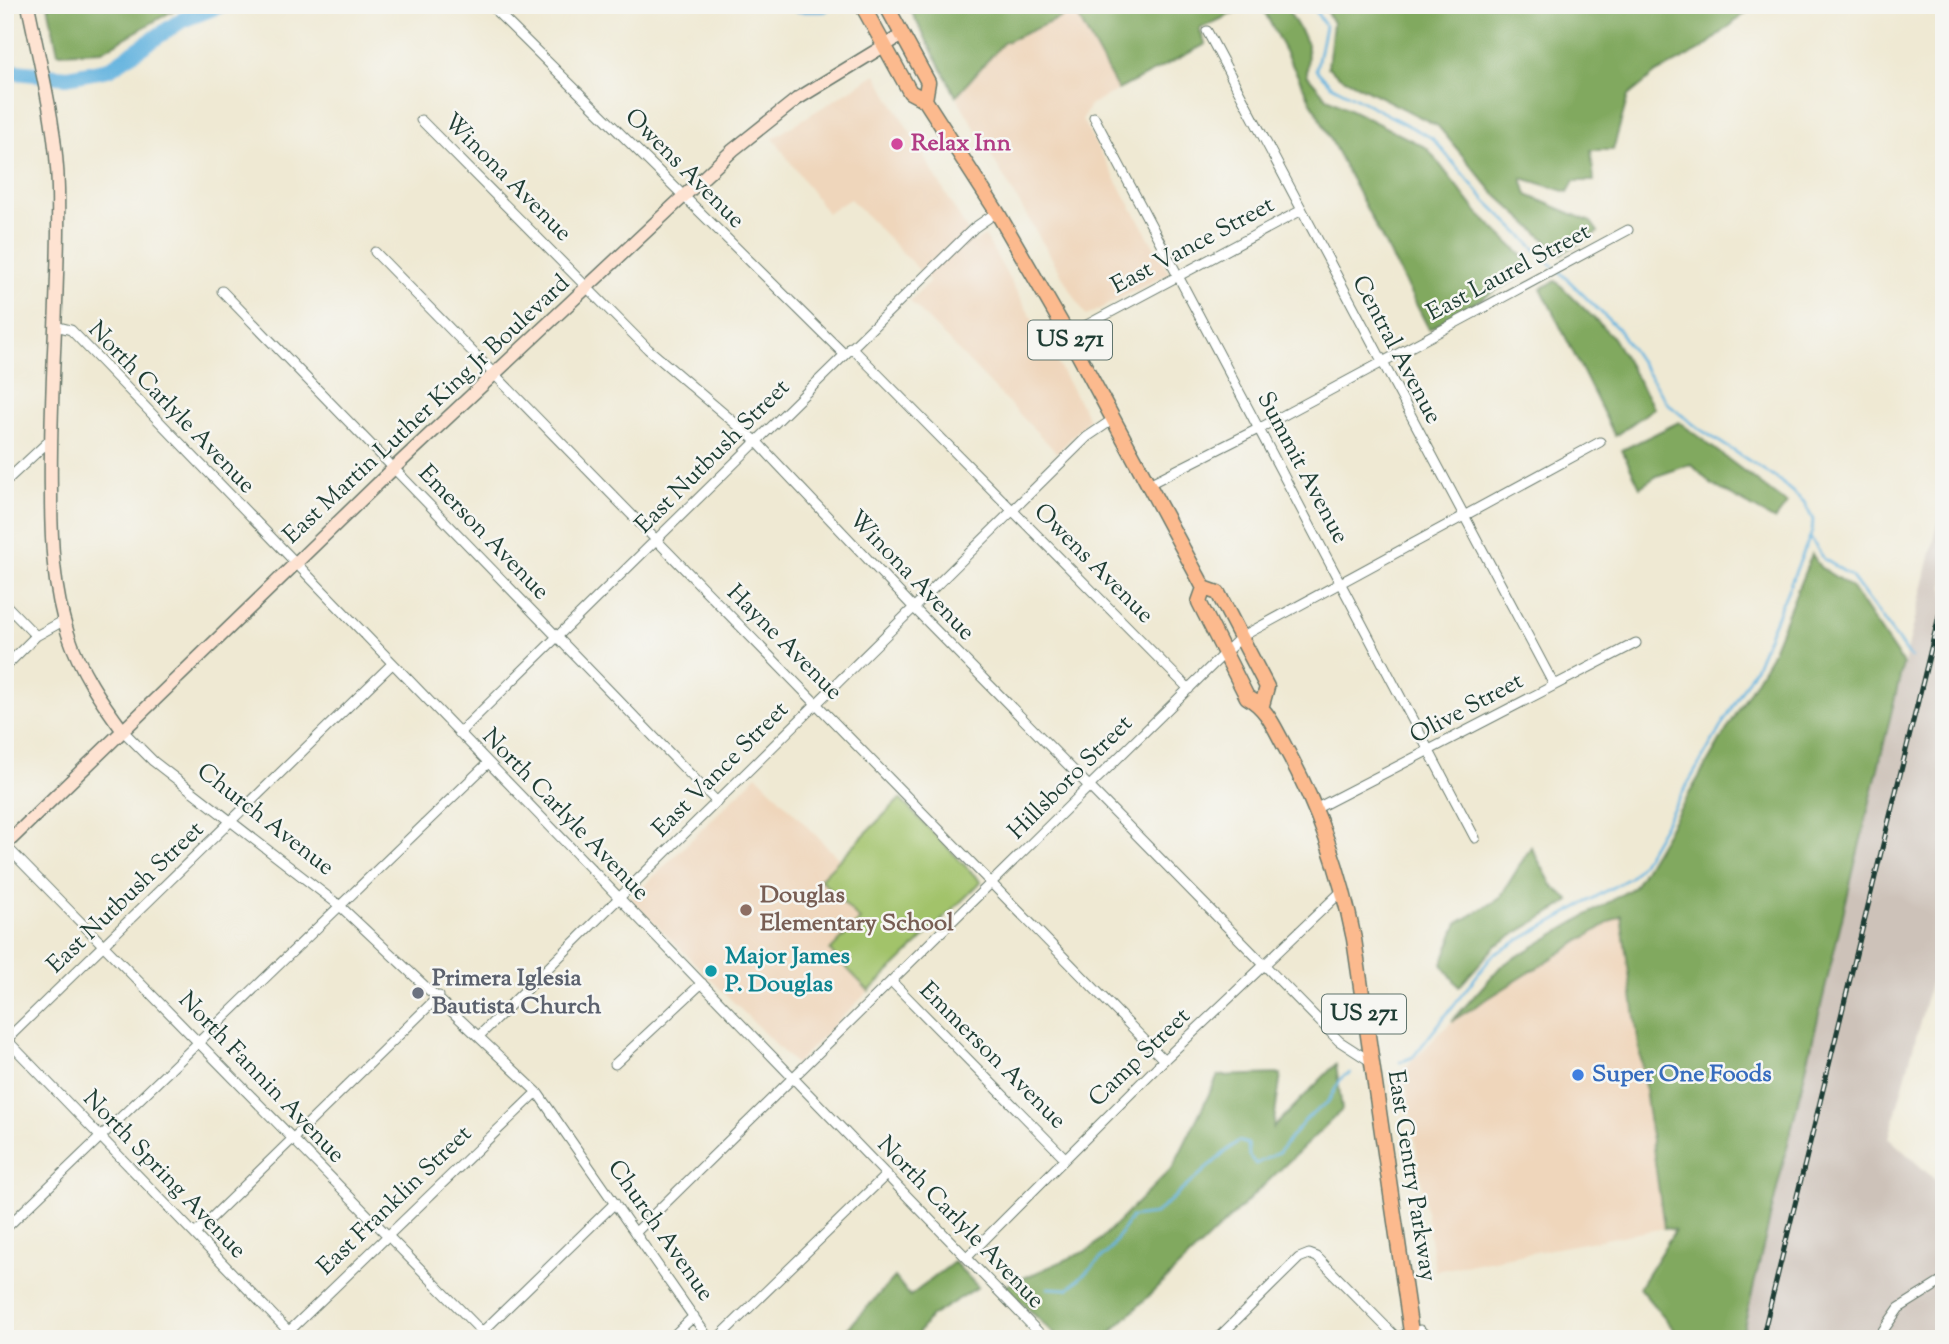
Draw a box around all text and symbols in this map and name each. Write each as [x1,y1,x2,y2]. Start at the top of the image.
street label: Owens Avenue [616,101,752,237]
street label: Winona Avenue [435,106,579,250]
place label: Relax Inn [911,127,1012,161]
marker: Relax Inn [889,136,905,152]
street label: East Vance Street [1105,189,1281,303]
street label: East Laurel Street [1421,215,1597,331]
street label: East Martin Luther King Jr Boulevard [276,267,578,552]
street label: Central Avenue [1342,270,1450,430]
street label: North Carlyle Avenue [80,314,262,502]
road number: US 271 [1028,320,1112,360]
street label: East Nutbush Street [628,372,798,542]
street label: Summit Avenue [1248,386,1356,550]
street label: Emerson Avenue [410,458,556,608]
street label: Owens Avenue [1025,496,1161,632]
street label: Winona Avenue [840,503,982,649]
street label: Hayne Avenue [718,577,850,709]
street label: Olive Street [1404,665,1530,753]
street label: East Vance Street [645,694,797,846]
street label: Hillsboro Street [1001,708,1141,848]
street label: North Carlyle Avenue [474,721,656,909]
street label: Church Avenue [189,755,341,885]
street label: East Nutbush Street [40,814,212,982]
place label: Douglas Elementary School [760,879,954,941]
marker: Douglas Elementary School [738,902,754,918]
place label: Major James P. Douglas [725,940,850,1002]
place label: Primera Iglesia Bautista Church [432,962,602,1024]
marker: Major James P. Douglas [703,963,719,979]
street label: Emmerson Avenue [911,975,1073,1137]
street label: North Fannin Avenue [170,985,352,1171]
marker: Primera Iglesia Bautista Church [410,985,426,1001]
road number: US 271 [1322,995,1406,1034]
street label: Camp Street [1081,1001,1199,1115]
place label: Super One Foods [1592,1058,1772,1092]
marker: Super One Foods [1570,1067,1586,1083]
street label: East Gentry Parkway [1378,1068,1444,1284]
street label: North Spring Avenue [74,1083,254,1267]
street label: East Franklin Street [310,1118,480,1284]
street label: North Carlyle Avenue [869,1129,1051,1317]
street label: Church Avenue [598,1153,722,1309]

